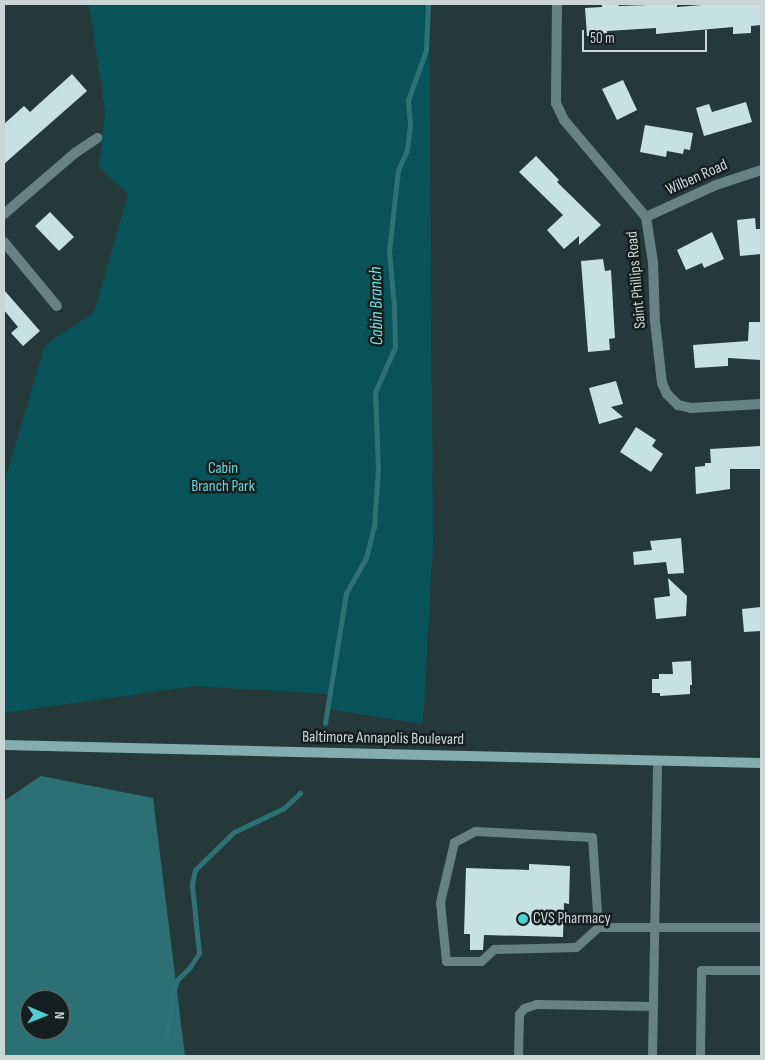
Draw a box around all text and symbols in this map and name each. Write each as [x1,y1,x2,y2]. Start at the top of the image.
scale bar [585,20,710,52]
text: 50 m [590,29,615,48]
street label: Wilben Road [663,156,731,200]
street label: Saint Phillips Road [623,230,651,330]
water label: Cabin Branch [366,266,388,346]
park label: Cabin Branch Park [191,459,255,497]
street label: Baltimore Annapolis Boulevard [302,728,464,750]
place label: CVS Pharmacy [533,909,611,929]
marker: CVS Pharmacy [517,913,529,925]
north arrow [20,990,70,1040]
text: N [51,1011,68,1019]

